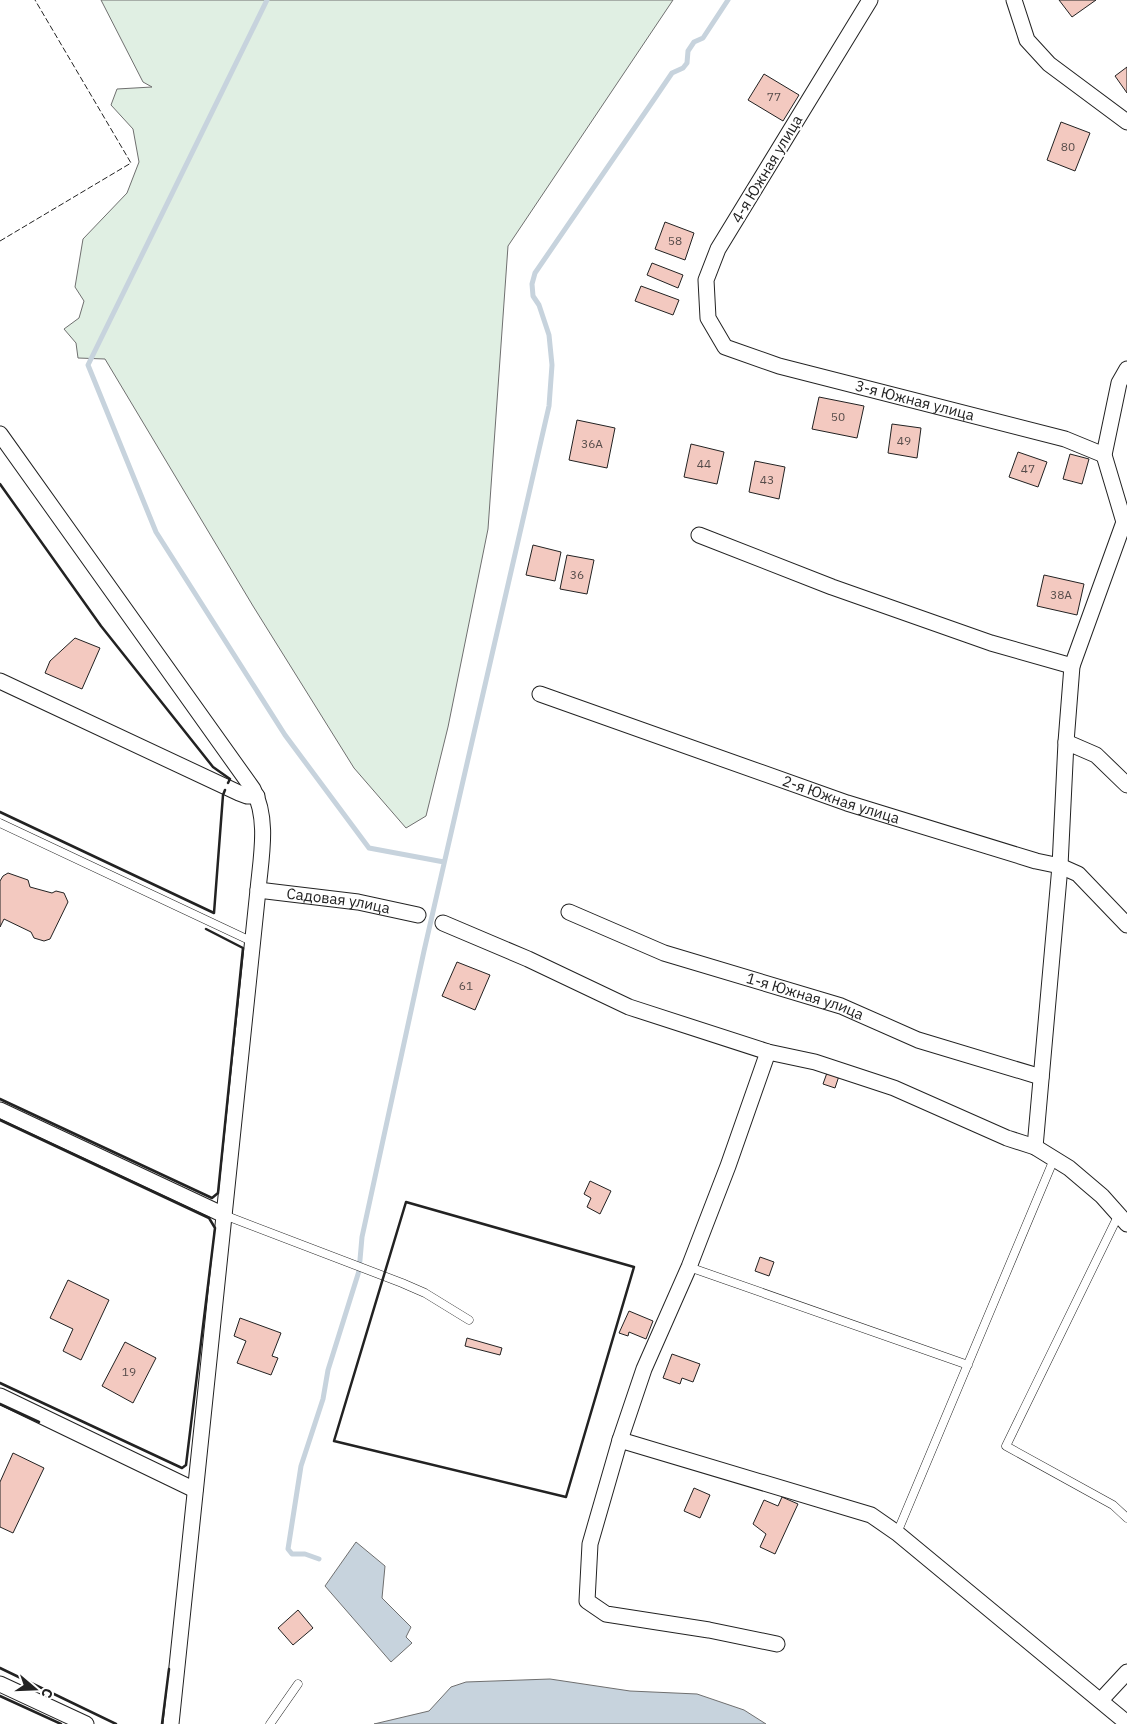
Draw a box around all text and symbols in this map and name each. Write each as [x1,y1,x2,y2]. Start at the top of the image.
house number: 77 [767,89,781,104]
street label: 4-я Южная улица [727,111,806,226]
house number: 80 [1061,139,1075,154]
house number: 58 [668,233,682,248]
street label: 3-я Южная улица [853,376,977,425]
house number: 50 [831,409,845,424]
house number: 49 [897,433,911,448]
house number: 36А [581,436,603,451]
house number: 44 [697,456,711,471]
house number: 47 [1021,461,1035,476]
house number: 43 [760,472,774,487]
house number: 36 [570,567,584,582]
house number: 38А [1050,587,1072,602]
street label: 2-я Южная улица [780,771,902,828]
street label: Садовая улица [285,883,392,918]
street label: 1-я Южная улица [744,968,867,1024]
house number: 61 [459,978,473,993]
house number: 19 [122,1364,136,1379]
north arrow [10,1664,60,1714]
text: С [37,1686,57,1700]

